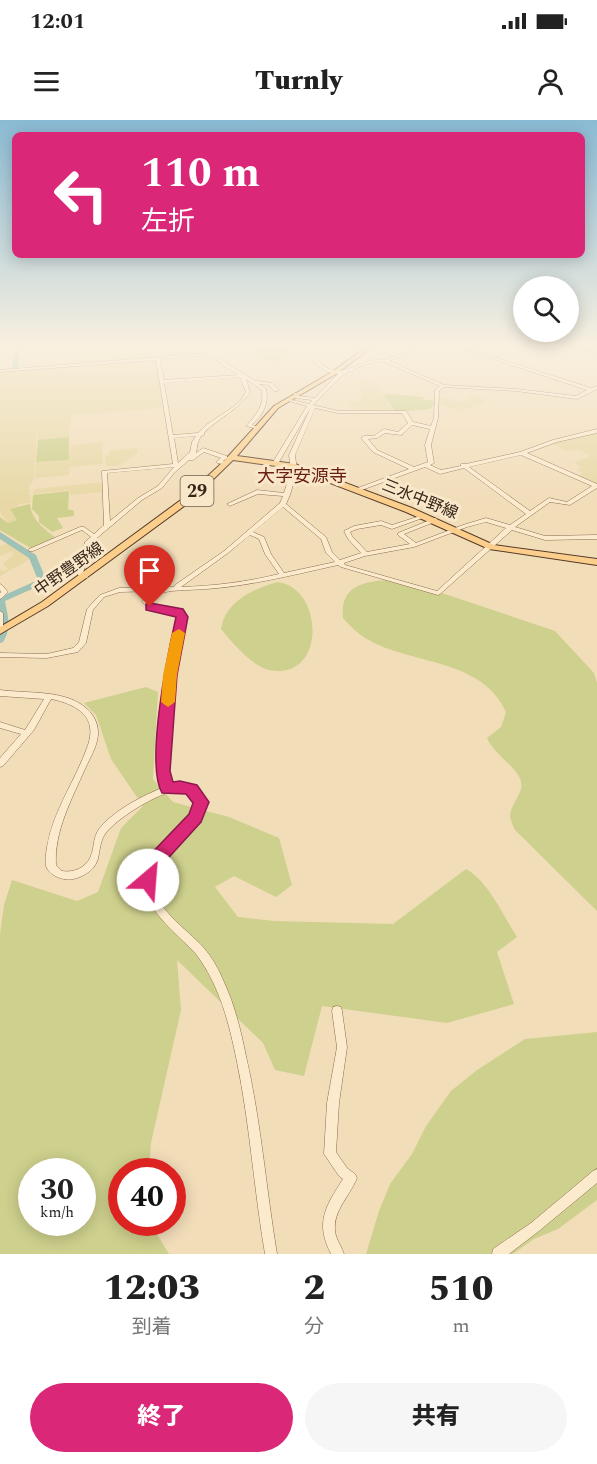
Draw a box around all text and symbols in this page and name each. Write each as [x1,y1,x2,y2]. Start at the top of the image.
text: 12:01 [30,5,85,38]
text: Turnly [255,60,342,102]
icon: menu [30,65,63,98]
icon: person [534,65,567,98]
text: 110 m [141,142,260,205]
icon: left [42,156,120,234]
text: 左折 [141,201,195,243]
map controls [513,276,579,342]
button: search [513,276,579,342]
district label: 大字安源寺 [257,463,347,490]
street label: 三水中野線 [378,473,462,525]
road number: 29 [180,476,214,506]
street label: 中野豊野線 [29,536,109,602]
pin [124,545,175,607]
icon: arrive [133,554,166,587]
position arrow [116,848,180,912]
speed limit sign: 40 [108,1158,186,1236]
text: 30 [40,1167,74,1213]
text: km/h [40,1201,74,1224]
text: 12:03 [104,1261,200,1316]
text: 2 [304,1261,325,1316]
text: 510 [429,1262,493,1317]
text: m [452,1311,470,1341]
text: 到着 [132,1312,172,1342]
text: 分 [304,1312,324,1342]
button: 終了 [30,1383,293,1452]
button: 共有 [305,1383,567,1452]

